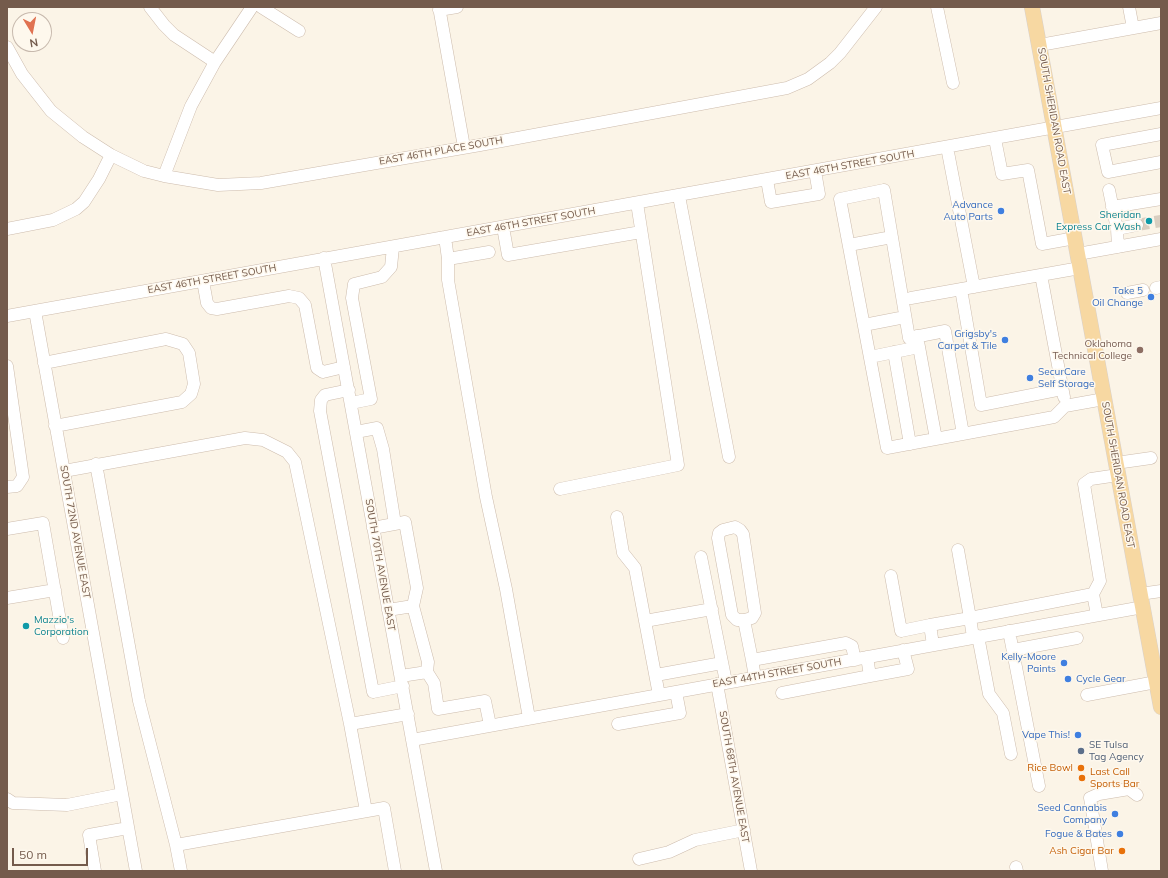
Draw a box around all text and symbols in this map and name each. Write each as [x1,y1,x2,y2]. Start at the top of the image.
north arrow [12,12,52,52]
text: N [29,35,39,50]
street label: SOUTH SHERIDAN ROAD EAST [1035,47,1073,195]
street label: EAST 46TH PLACE SOUTH [378,134,504,168]
street label: EAST 46TH STREET SOUTH [785,148,915,182]
place label: Advance Auto Parts [943,199,993,222]
street label: EAST 46TH STREET SOUTH [466,205,596,239]
marker: Advance Auto Parts [996,206,1006,216]
place label: Sheridan Express Car Wash [1056,209,1141,232]
marker: Sheridan Express Car Wash [1144,216,1154,226]
street label: EAST 46TH STREET SOUTH [147,262,277,296]
place label: Take 5 Oil Change [1092,285,1143,308]
marker: Take 5 Oil Change [1146,292,1156,302]
place label: Grigsby's Carpet & Tile [938,328,997,352]
marker: Grigsby's Carpet & Tile [1000,335,1010,345]
place label: Oklahoma Technical College [1052,338,1132,362]
marker: Oklahoma Technical College [1135,345,1145,355]
place label: SecurCare Self Storage [1038,366,1094,390]
marker: SecurCare Self Storage [1025,373,1035,383]
street label: SOUTH SHERIDAN ROAD EAST [1099,401,1137,549]
street label: SOUTH 72ND AVENUE EAST [57,464,93,600]
street label: SOUTH 70TH AVENUE EAST [362,498,398,632]
place label: Mazzio's Corporation [34,614,89,638]
marker: Mazzio's Corporation [21,621,31,631]
place label: Kelly-Moore Paints [1001,651,1056,674]
street label: EAST 44TH STREET SOUTH [712,656,842,690]
marker: Kelly-Moore Paints [1059,658,1069,668]
place label: Cycle Gear [1076,673,1126,685]
marker: Cycle Gear [1063,674,1073,684]
street label: SOUTH 68TH AVENUE EAST [716,710,752,844]
place label: Vape This! [1022,729,1070,741]
marker: Vape This! [1073,730,1083,740]
place label: SE Tulsa Tag Agency [1089,739,1144,762]
marker: SE Tulsa Tag Agency [1076,746,1086,756]
place label: Rice Bowl [1027,762,1073,774]
marker: Rice Bowl [1076,763,1086,773]
place label: Last Call Sports Bar [1090,766,1139,790]
marker: Last Call Sports Bar [1077,773,1087,783]
place label: Seed Cannabis Company [1038,802,1107,826]
marker: Seed Cannabis Company [1110,809,1120,819]
place label: Fogue & Bates [1045,828,1112,840]
marker: Fogue & Bates [1115,829,1125,839]
scale bar [14,840,90,866]
place label: Ash Cigar Bar [1049,845,1114,857]
marker: Ash Cigar Bar [1117,846,1127,856]
text: 50 m [19,847,47,862]

